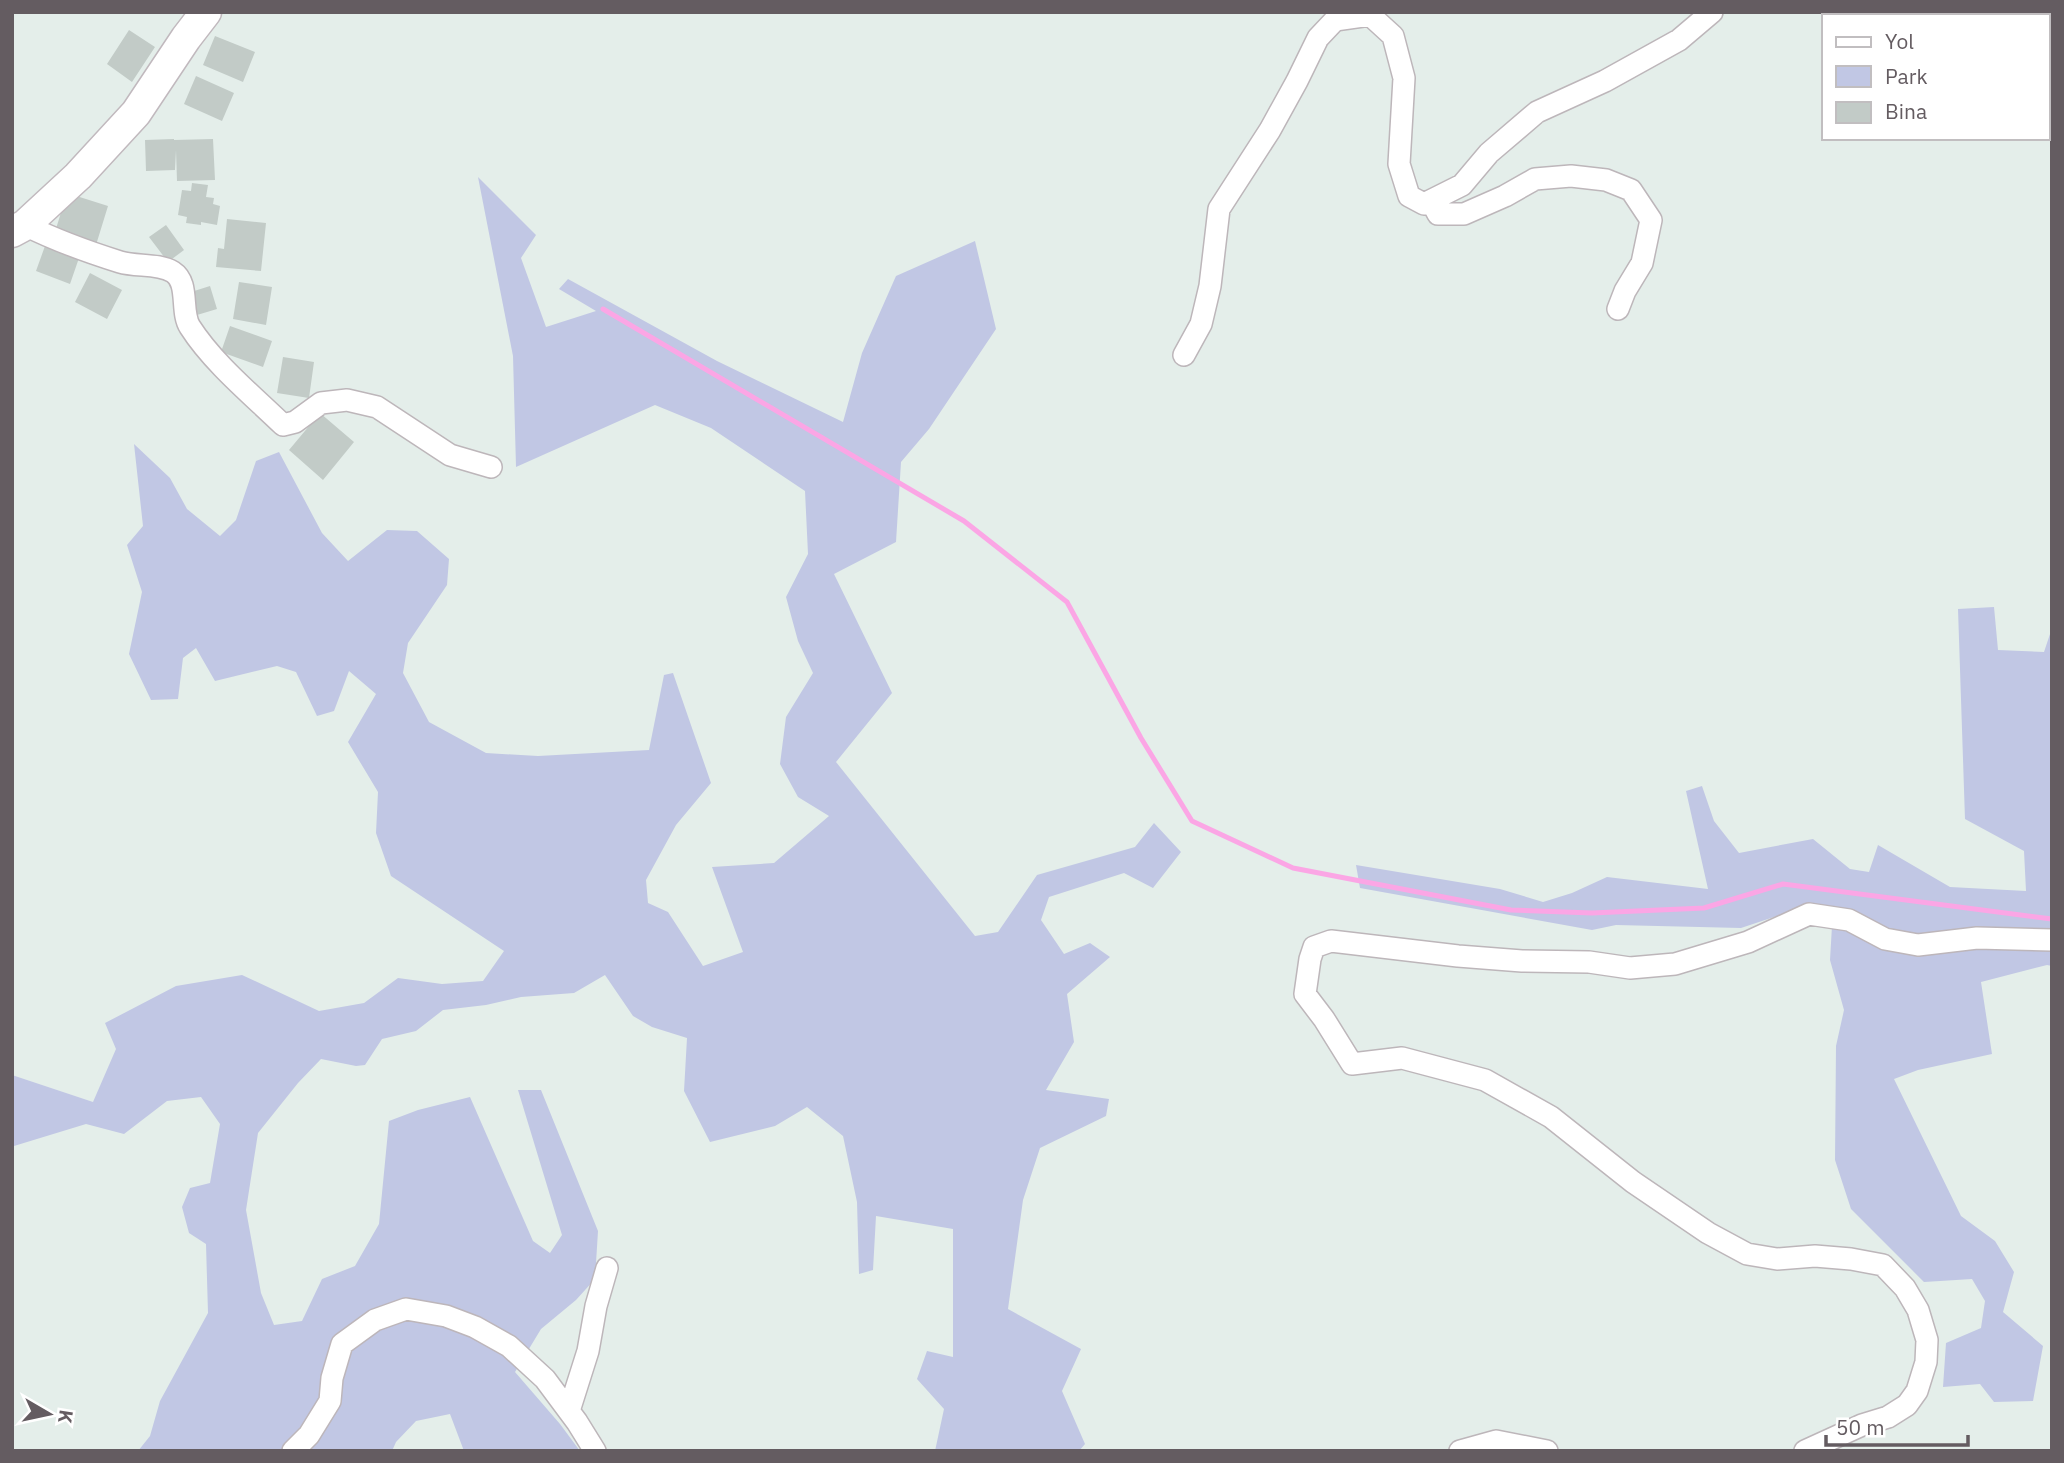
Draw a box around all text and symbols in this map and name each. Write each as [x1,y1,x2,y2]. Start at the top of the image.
legend [1822,14,2050,140]
text: Yol [1885,27,1914,55]
text: Park [1885,62,1928,90]
text: Bina [1885,97,1927,125]
north arrow [14,1379,84,1449]
scale bar [1826,1404,1968,1448]
text: K [53,1408,79,1425]
text: 50 m [1836,1413,1885,1441]

